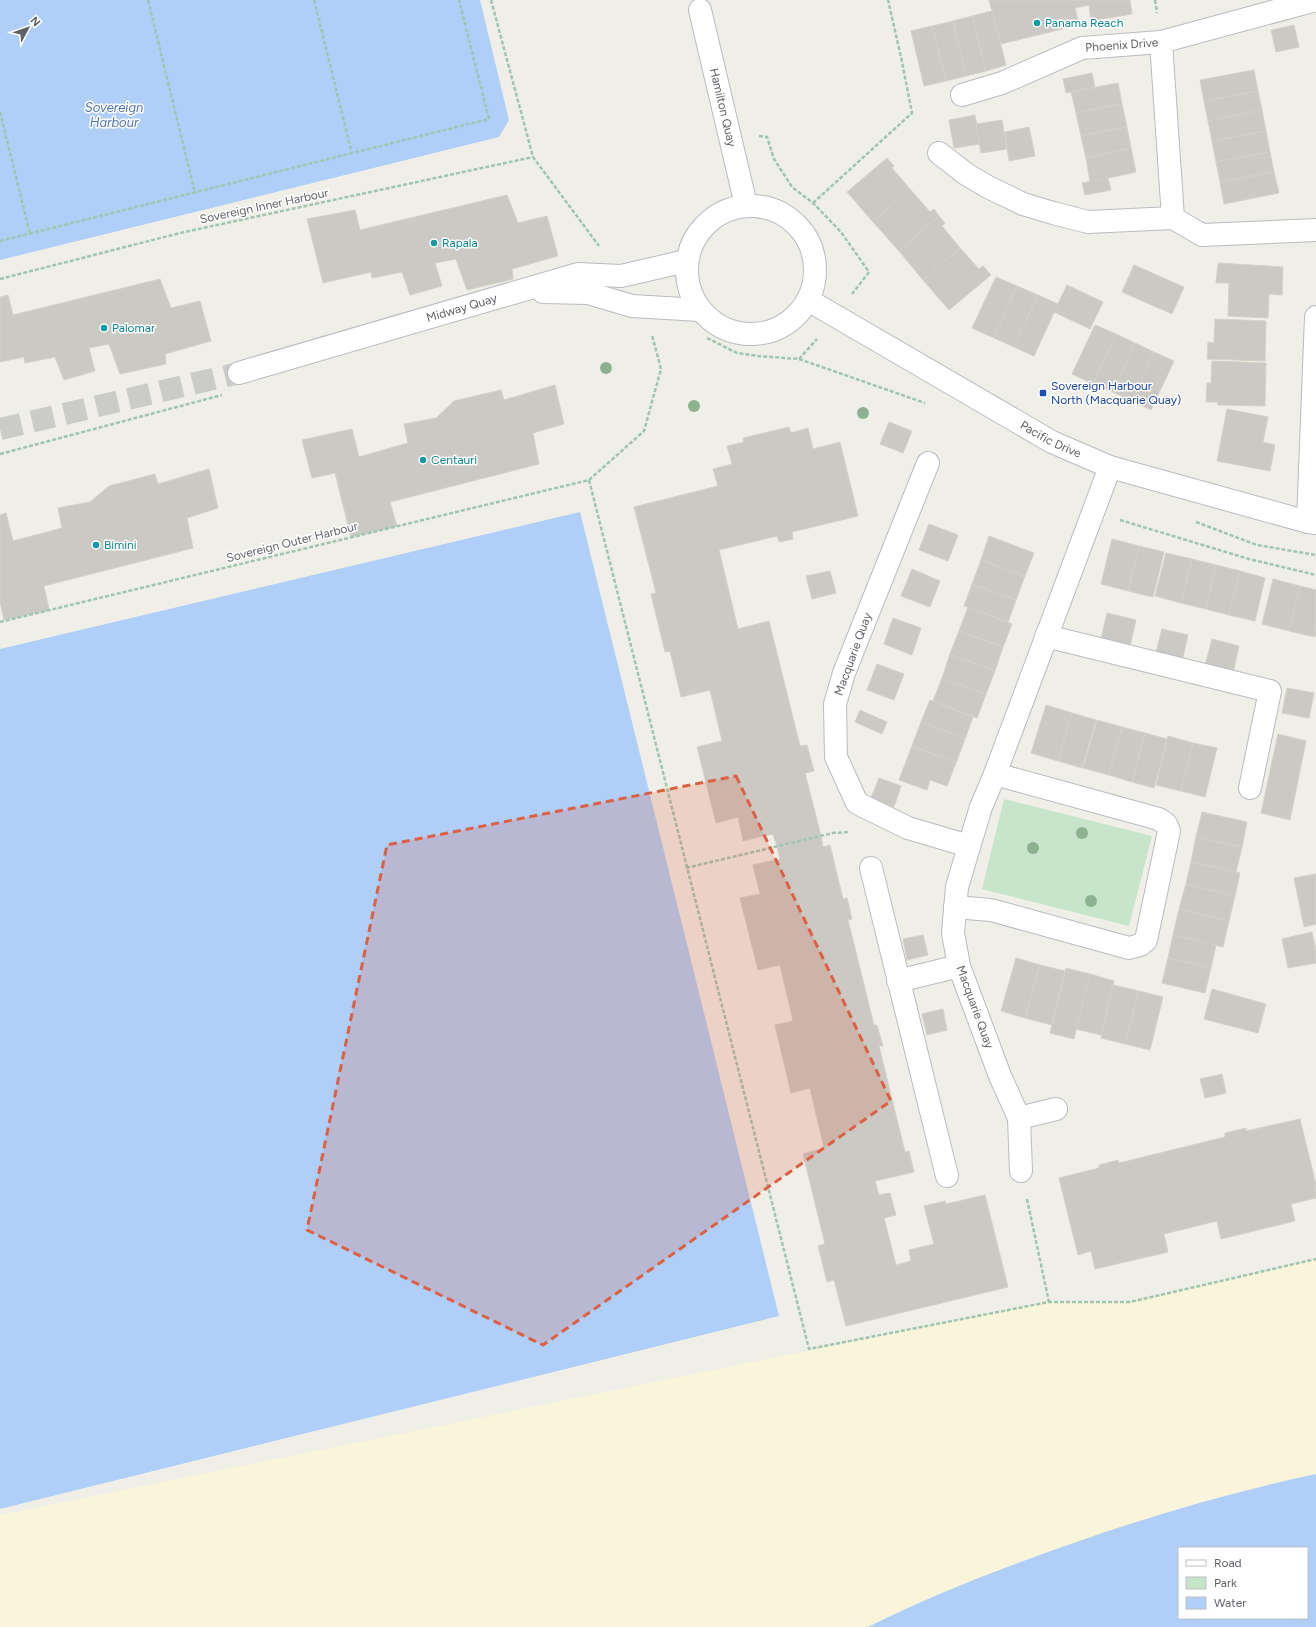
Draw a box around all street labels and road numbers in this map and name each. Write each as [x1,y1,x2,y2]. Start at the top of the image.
street label: Phoenix Drive [1085,35,1159,55]
street label: Hamilton Quay [707,67,739,149]
street label: Sovereign Inner Harbour [198,186,330,226]
street label: Midway Quay [425,291,499,325]
street label: Pacific Drive [1018,418,1084,461]
street label: Sovereign Outer Harbour [225,519,359,565]
street label: Macquarie Quay [831,610,875,697]
street label: Macquarie Quay [953,964,997,1051]

